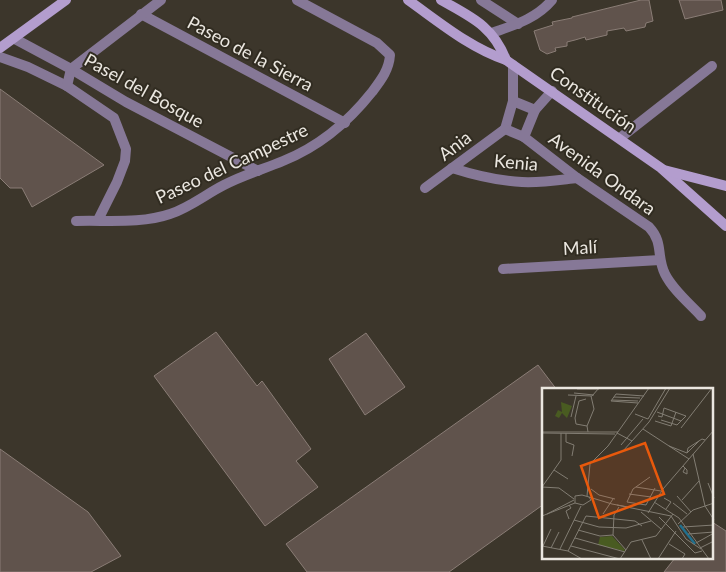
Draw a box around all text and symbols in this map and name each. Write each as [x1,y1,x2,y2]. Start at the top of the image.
street label: Paseo de la Sierra [184,11,317,95]
street label: Pasel del Bosque [81,48,208,132]
street label: Constitución [546,61,641,137]
street label: Paseo del Campestre [152,118,311,208]
street label: Ania [434,126,475,165]
street label: Avenida Ondara [545,127,660,219]
street label: Kenia [493,149,539,175]
street label: Malí [562,235,598,259]
inset map [542,388,714,560]

